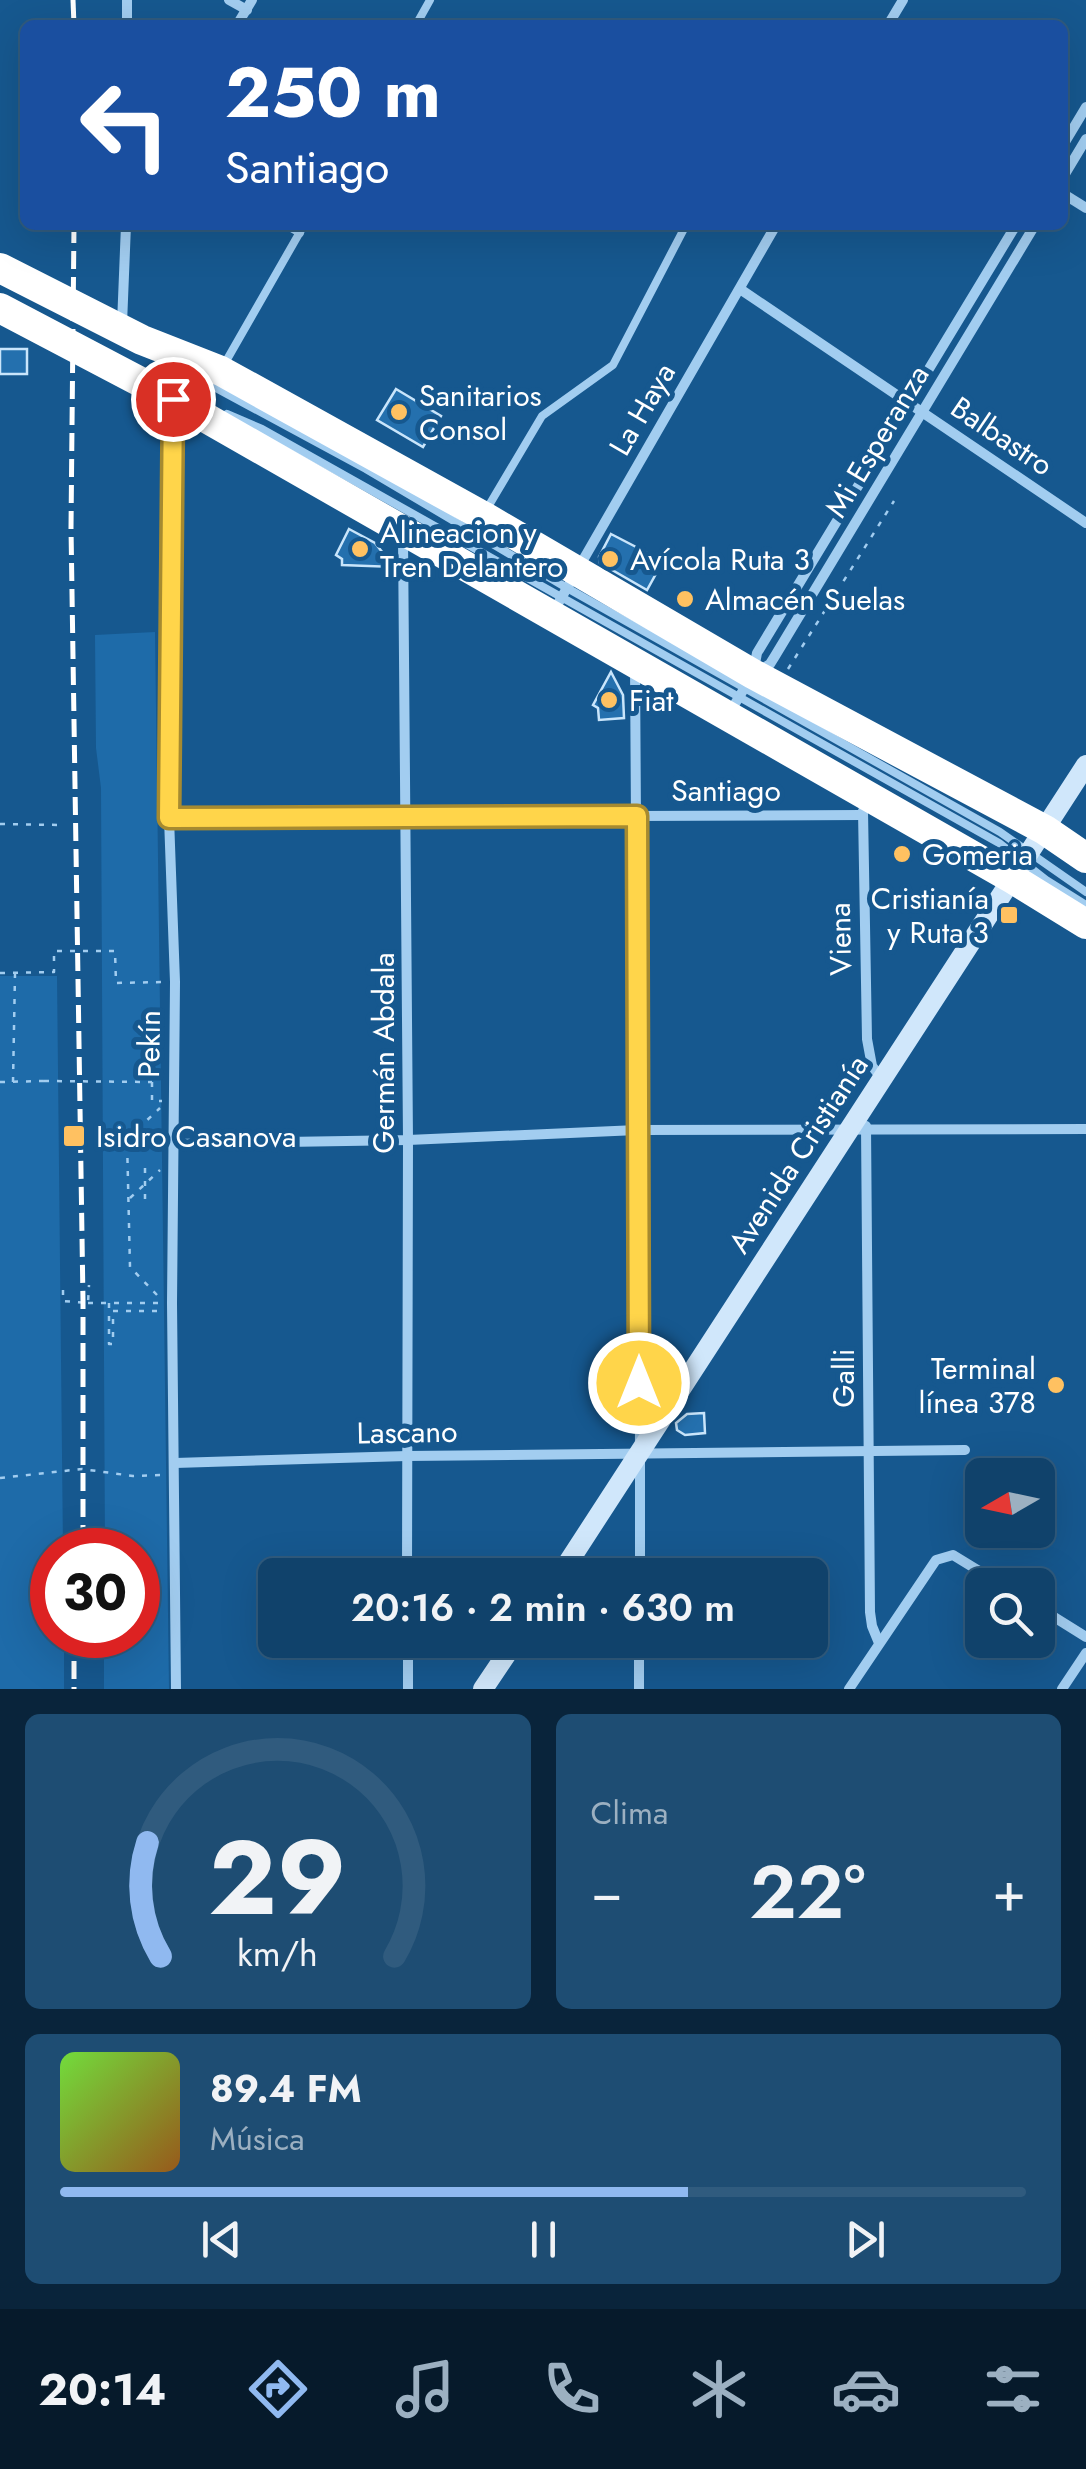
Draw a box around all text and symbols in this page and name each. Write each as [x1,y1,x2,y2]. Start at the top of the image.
text: 250 m [225,42,441,143]
icon: left [60,60,190,190]
text: Santiago [225,135,389,200]
street label: La Haya [598,355,686,463]
pin [131,357,216,442]
street label: Mi Esperanza [815,357,939,525]
icon: arrive [146,372,201,427]
place label: Sanitarios Consol [419,374,542,451]
street label: Balbastro [942,386,1062,486]
marker: Sanitarios Consol [388,401,410,423]
place label: Alineacion y Tren Delantero [380,511,563,588]
marker: Alineacion y Tren Delantero [349,538,371,560]
place label: Avícola Ruta 3 [630,538,810,581]
marker: Avícola Ruta 3 [599,548,621,570]
place label: Almacén Suelas [705,578,905,621]
marker: Almacén Suelas [674,588,696,610]
place label: Fiat [629,679,674,722]
marker: Fiat [598,689,620,711]
street label: Santiago [671,769,781,812]
place label: Gomeria [922,833,1033,876]
marker: Gomeria [891,843,913,865]
place label: Cristianía y Ruta 3 [871,877,989,954]
street label: Viena [818,902,862,976]
marker: Cristianía y Ruta 3 [998,904,1020,926]
street label: Germán Abdala [362,952,405,1154]
street label: Pekín [127,1010,171,1078]
street label: Avenida Cristianía [718,1046,878,1262]
place label: Isidro Casanova [96,1115,296,1158]
marker: Isidro Casanova [61,1123,87,1149]
position arrow [587,1331,691,1435]
place label: Terminal línea 378 [919,1347,1036,1424]
street label: Galli [822,1348,865,1408]
marker: Terminal línea 378 [1045,1374,1067,1396]
street label: Lascano [356,1410,458,1454]
north arrow [965,1458,1055,1548]
map controls [965,1458,1055,1658]
speed limit sign: 30 [30,1528,160,1658]
button: search [965,1568,1055,1658]
text: 20:16 · 2 min · 630 m [351,1580,735,1635]
text: Clima [591,1790,668,1836]
text: 29 [209,1803,347,1953]
text: 22° [749,1838,866,1946]
text: − [591,1852,623,1932]
text: + [992,1852,1026,1932]
text: km/h [237,1928,318,1979]
text: 89.4 FM [210,2061,362,2116]
text: Música [210,2116,305,2162]
icon: previous [194,2212,249,2267]
icon: pause [516,2212,571,2267]
icon: next [838,2212,893,2267]
icon: directions [243,2354,313,2424]
icon: music [390,2354,460,2424]
icon: phone [537,2354,607,2424]
icon: climate [684,2354,754,2424]
icon: car [831,2354,901,2424]
icon: filters [978,2354,1048,2424]
text: 20:14 [38,2357,167,2422]

